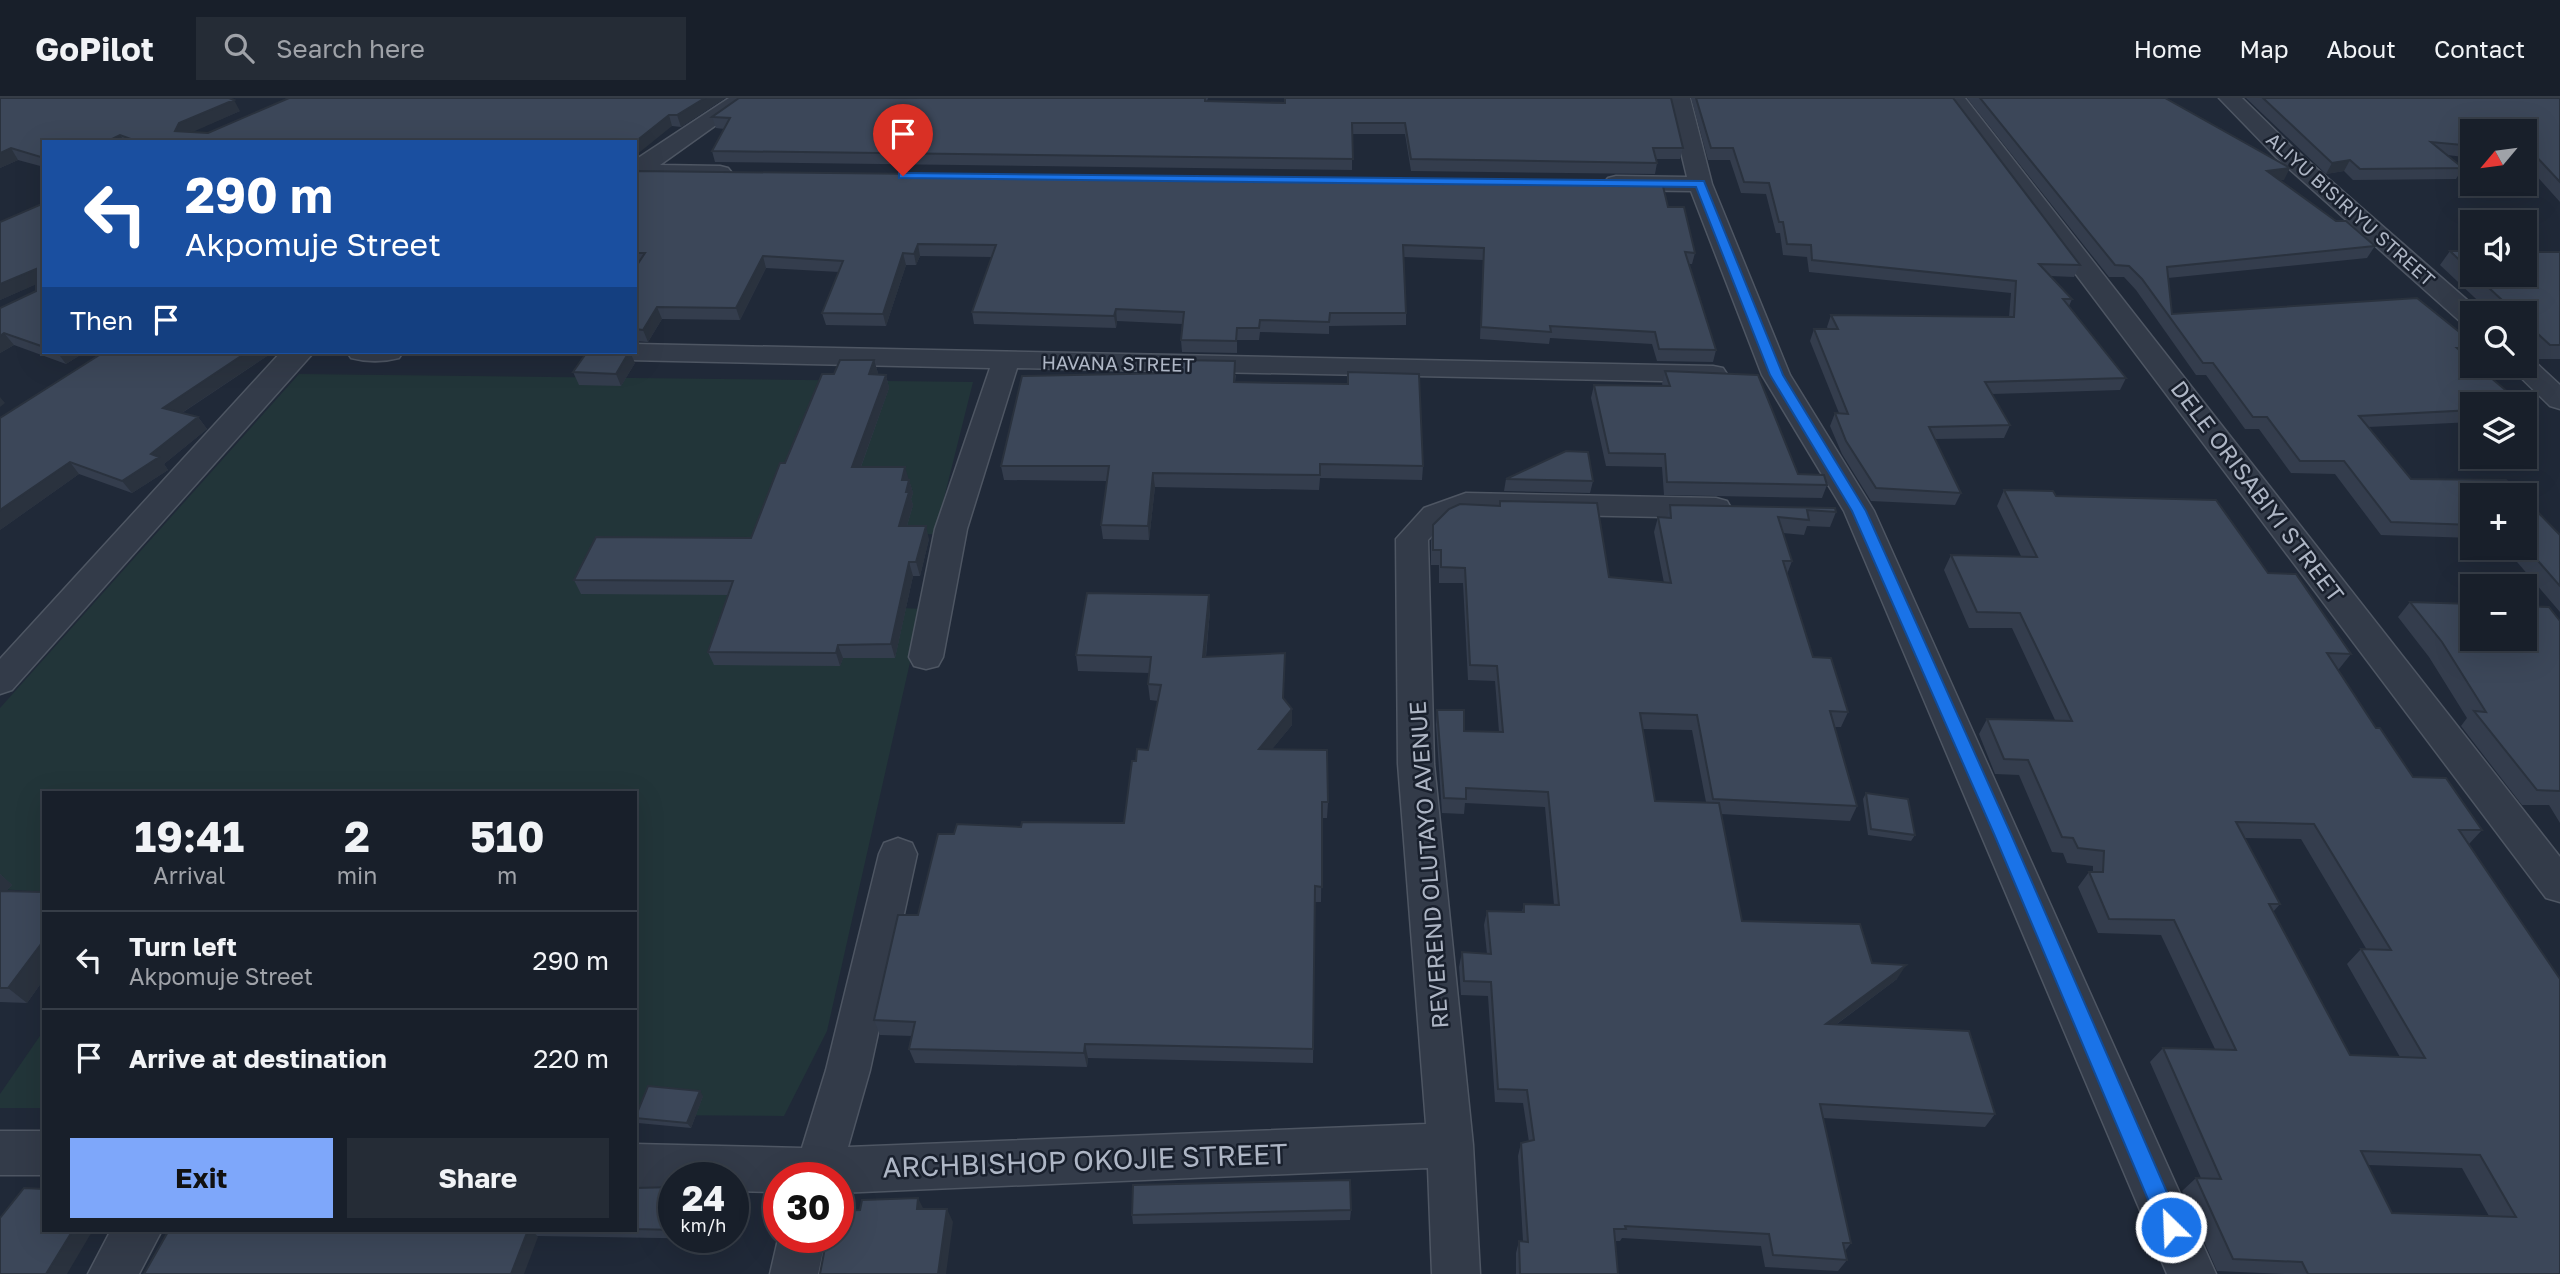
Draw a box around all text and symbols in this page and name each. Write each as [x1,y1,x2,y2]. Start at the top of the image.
search box [196,17,686,80]
text: GoPilot [35,29,154,68]
icon: search [220,29,258,67]
text: Search here [276,33,425,64]
text: Home [2134,34,2202,63]
text: Map [2240,34,2289,63]
text: About [2327,34,2396,63]
text: Contact [2434,34,2525,63]
pin [873,104,933,176]
icon: arrive [884,115,922,153]
north arrow [2460,119,2538,196]
map controls [2460,119,2537,651]
street label: ALIYU BISIRIYU STREET [2262,127,2440,291]
text: 290 m [185,165,333,224]
icon: left [70,168,161,259]
button: sound [2460,210,2537,287]
text: Akpomuje Street [185,225,441,263]
icon: arrive [147,301,185,339]
button: search [2460,301,2537,378]
text: Then [70,305,133,336]
street label: HAVANA STREET [1041,350,1195,376]
street label: DELE ORISABIYI STREET [2166,375,2350,607]
button: layers [2460,392,2537,469]
button: + [2460,483,2537,560]
button: − [2460,574,2537,651]
street label: REVEREND OLUTAYO AVENUE [1403,700,1453,1030]
text: 19:41 [135,811,244,861]
text: 2 [344,811,370,861]
text: 510 [470,811,544,861]
text: Arrival [153,861,225,889]
text: min [337,861,377,889]
text: m [497,861,517,889]
text: Turn left [129,931,237,962]
icon: left [70,941,108,979]
text: 290 m [533,945,609,976]
text: Akpomuje Street [129,962,313,990]
icon: arrive [70,1039,108,1077]
text: Arrive at destination [129,1043,387,1074]
text: 220 m [533,1043,609,1074]
street label: ARCHBISHOP OKOJIE STREET [882,1136,1288,1184]
button: Exit [70,1138,333,1218]
button: Share [347,1138,609,1218]
speed limit sign: 30 [763,1162,854,1253]
text: 24 [682,1177,725,1219]
position arrow [2134,1190,2208,1264]
text: km/h [681,1214,726,1236]

